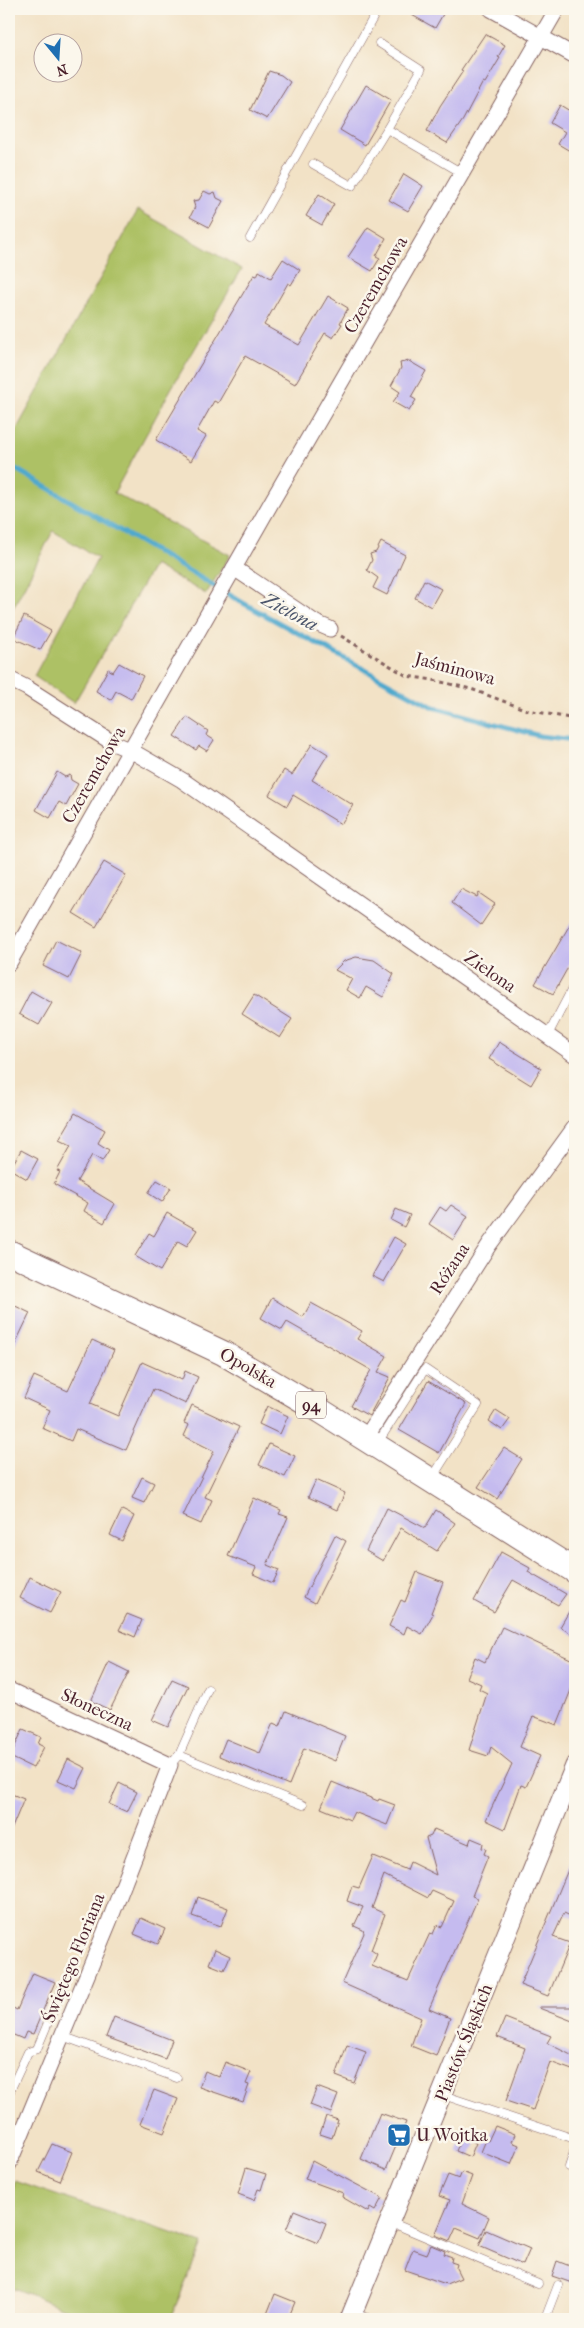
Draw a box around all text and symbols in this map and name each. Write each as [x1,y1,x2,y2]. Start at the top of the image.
north arrow [32,32,82,82]
text: N [54,60,70,80]
street label: Czeremchowa [340,232,413,337]
water label: Zielona [258,588,322,636]
street label: Jaśminowa [411,648,498,690]
street label: Czeremchowa [58,722,131,827]
street label: Zielona [460,947,521,998]
street label: Różana [426,1239,475,1299]
street label: Opolska [216,1343,281,1393]
road number: 94 [296,1392,326,1418]
street label: Słoneczna [58,1684,137,1736]
street label: Świętego Floriana [37,1889,110,2026]
street label: Piastów Śląskich [430,1981,497,2105]
supermarket icon: U Wojtka [386,2122,412,2148]
place label: U Wojtka [416,2125,489,2146]

